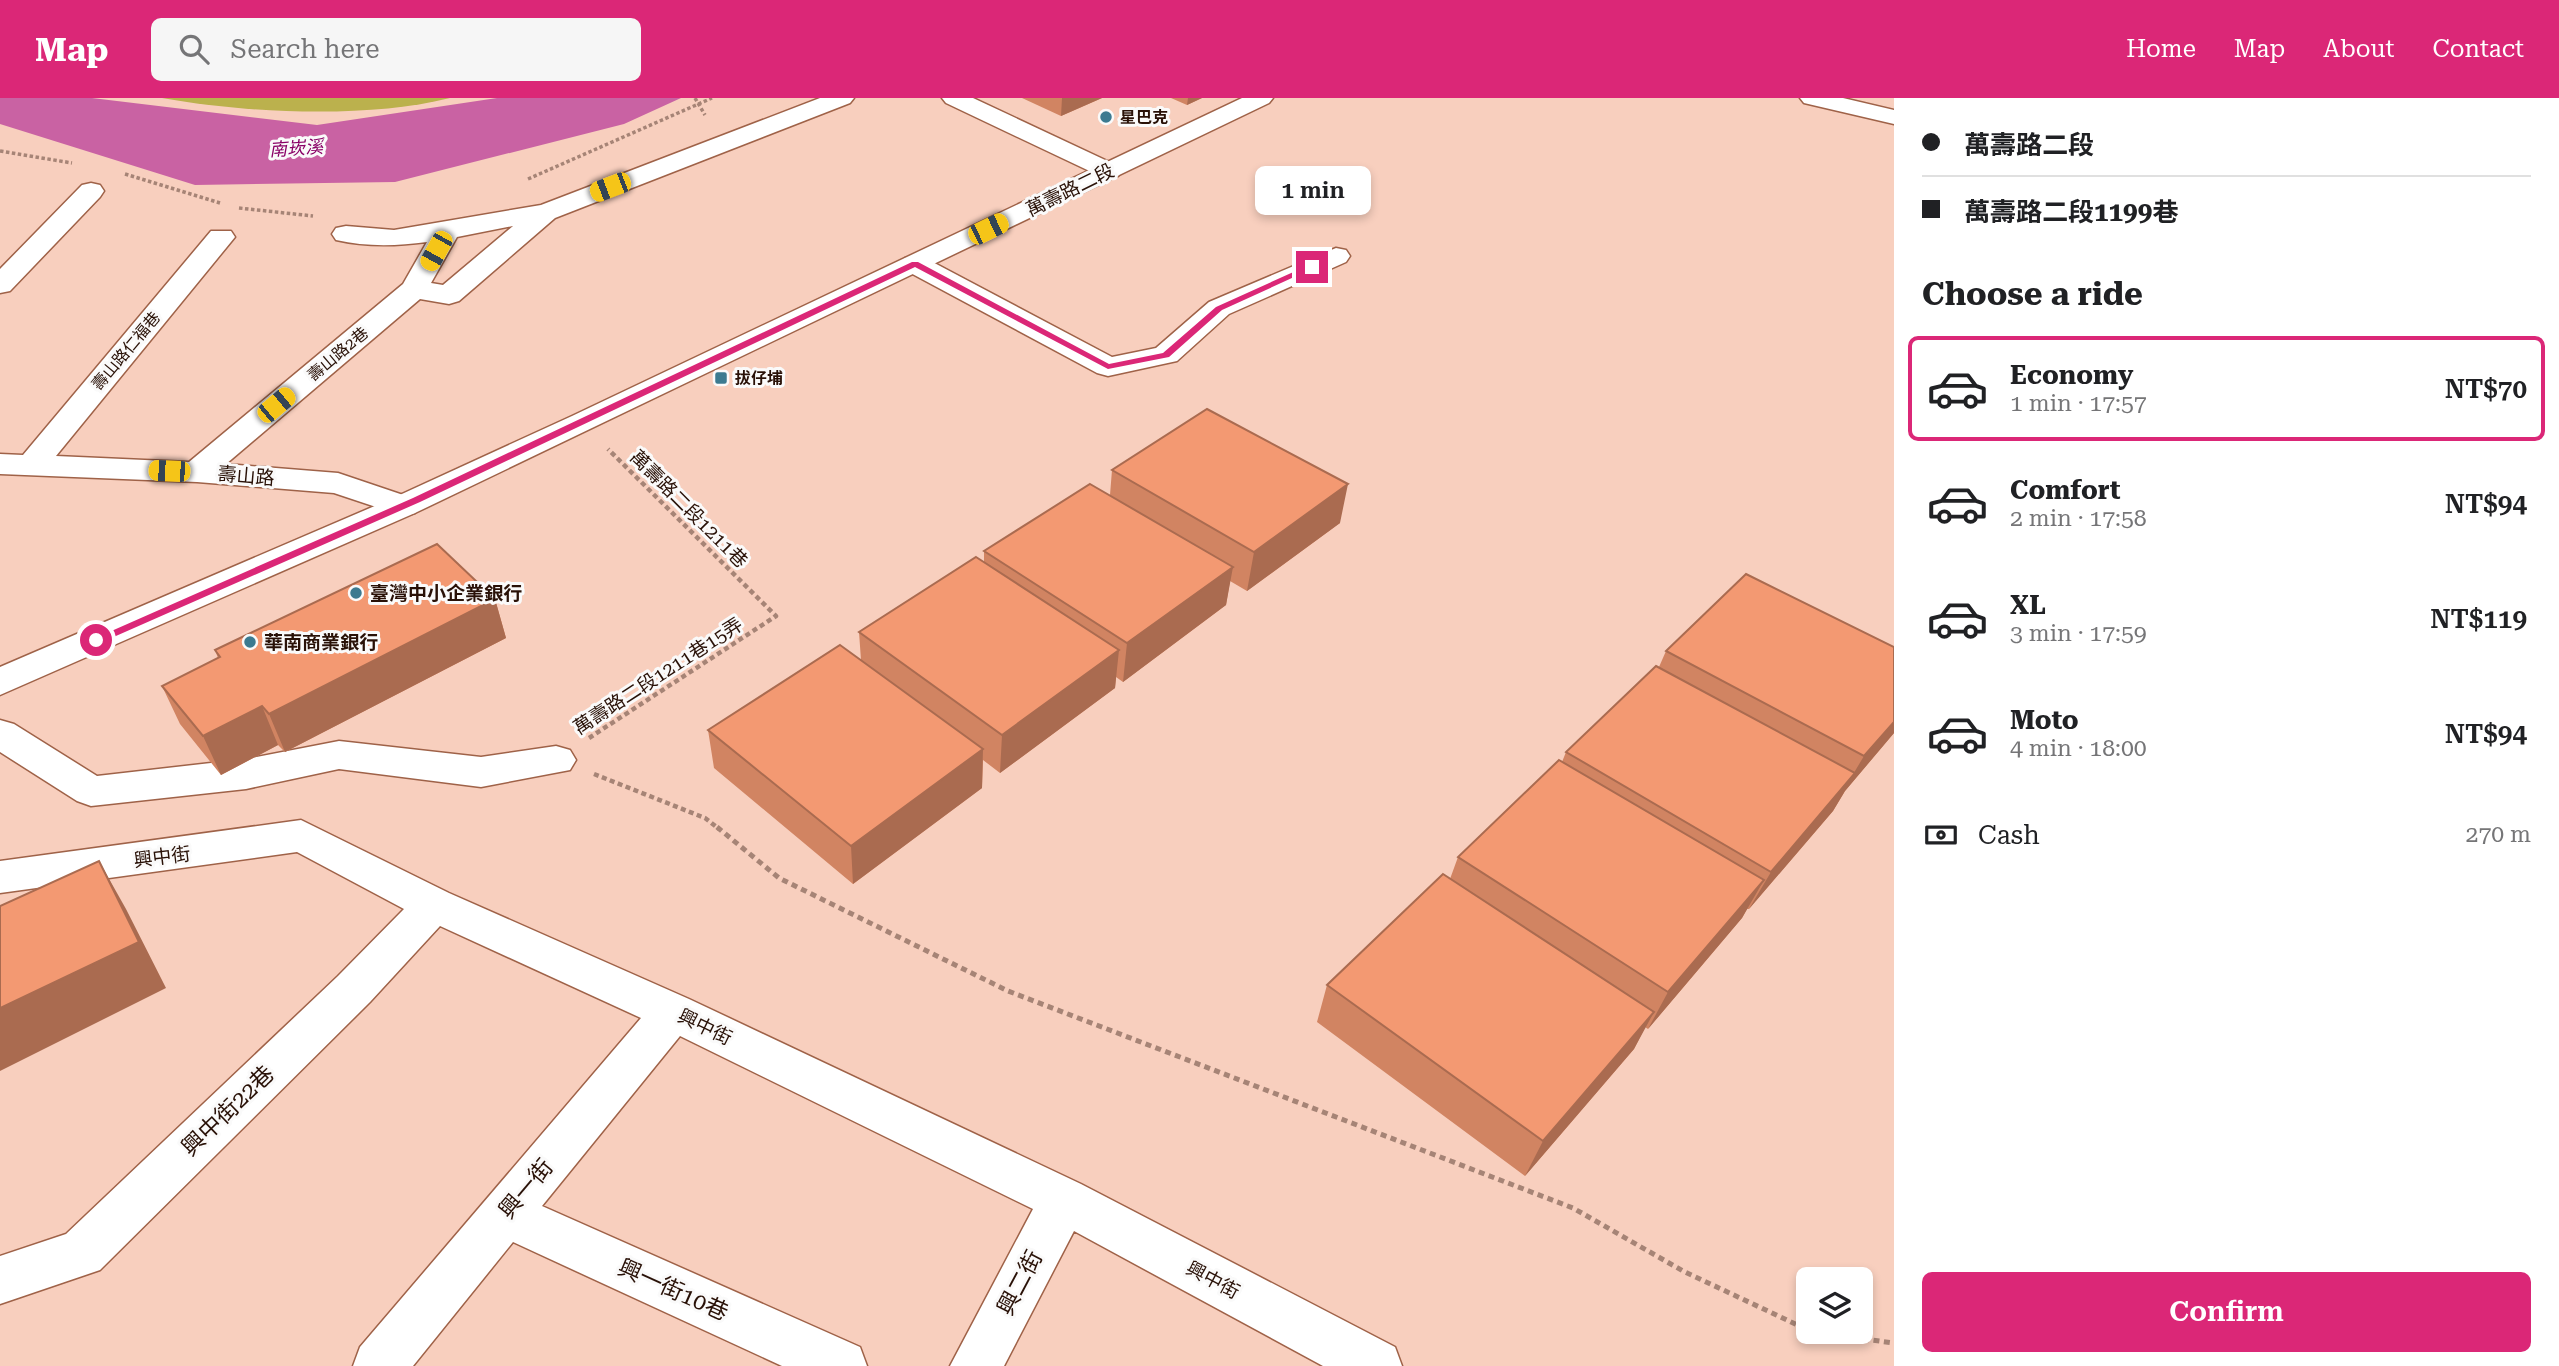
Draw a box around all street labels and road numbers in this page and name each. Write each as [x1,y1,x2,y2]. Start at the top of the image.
street label: 萬壽路二段 [1022,159,1118,221]
street label: 壽山路仁福巷 [88,308,164,394]
street label: 壽山路2巷 [304,323,372,385]
street label: 萬壽路二段1211巷 [626,446,752,572]
street label: 壽山路 [217,462,275,490]
street label: 萬壽路二段1211巷15弄 [569,613,747,739]
street label: 興中街 [132,842,192,872]
street label: 興中街 [674,1004,736,1050]
street label: 興中街22巷 [176,1060,280,1162]
street label: 興一街 [493,1154,559,1224]
street label: 興二街 [992,1246,1048,1320]
street label: 興一街10巷 [614,1254,732,1326]
street label: 興中街 [1182,1256,1244,1304]

